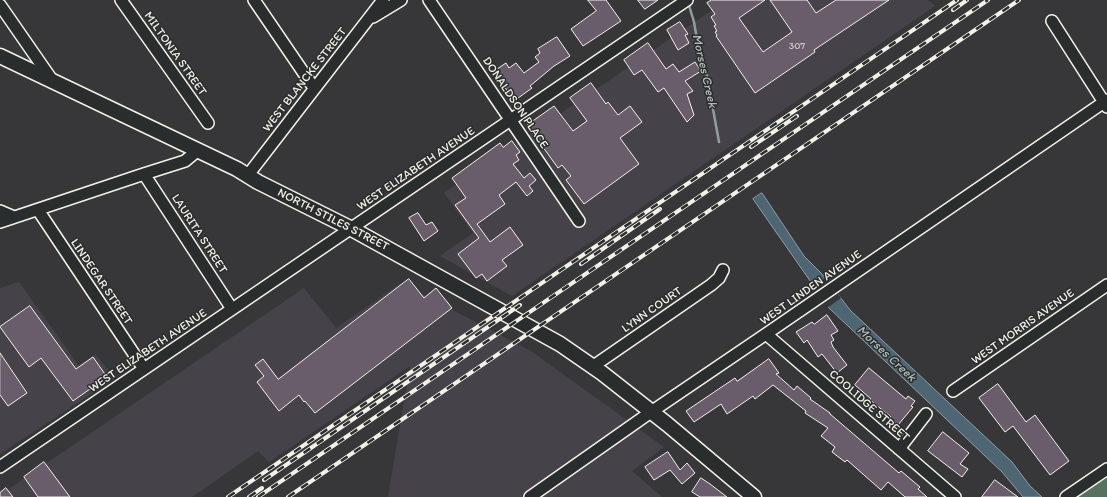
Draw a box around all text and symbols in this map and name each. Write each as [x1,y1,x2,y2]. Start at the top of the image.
street label: MILTONIA STREET [141,9,209,99]
street label: WEST BLANCKE STREET [260,25,350,135]
water label: Morses Creek [688,33,720,109]
house number: 307 [789,40,805,52]
street label: DONALDSON PLACE [479,54,551,152]
street label: WEST ELIZABETH AVENUE [354,124,478,214]
street label: NORTH STILES STREET [275,186,391,254]
street label: LAURITA STREET [168,192,230,276]
street label: LINDEGAR STREET [67,236,135,328]
street label: WEST LINDEN AVENUE [757,247,865,329]
street label: LYNN COURT [619,284,685,336]
street label: WEST MORRIS AVENUE [969,286,1077,368]
street label: WEST ELIZABETH AVENUE [86,306,210,396]
water label: Morses Creek [853,323,919,385]
street label: COOLIDGE STREET [826,367,912,445]

